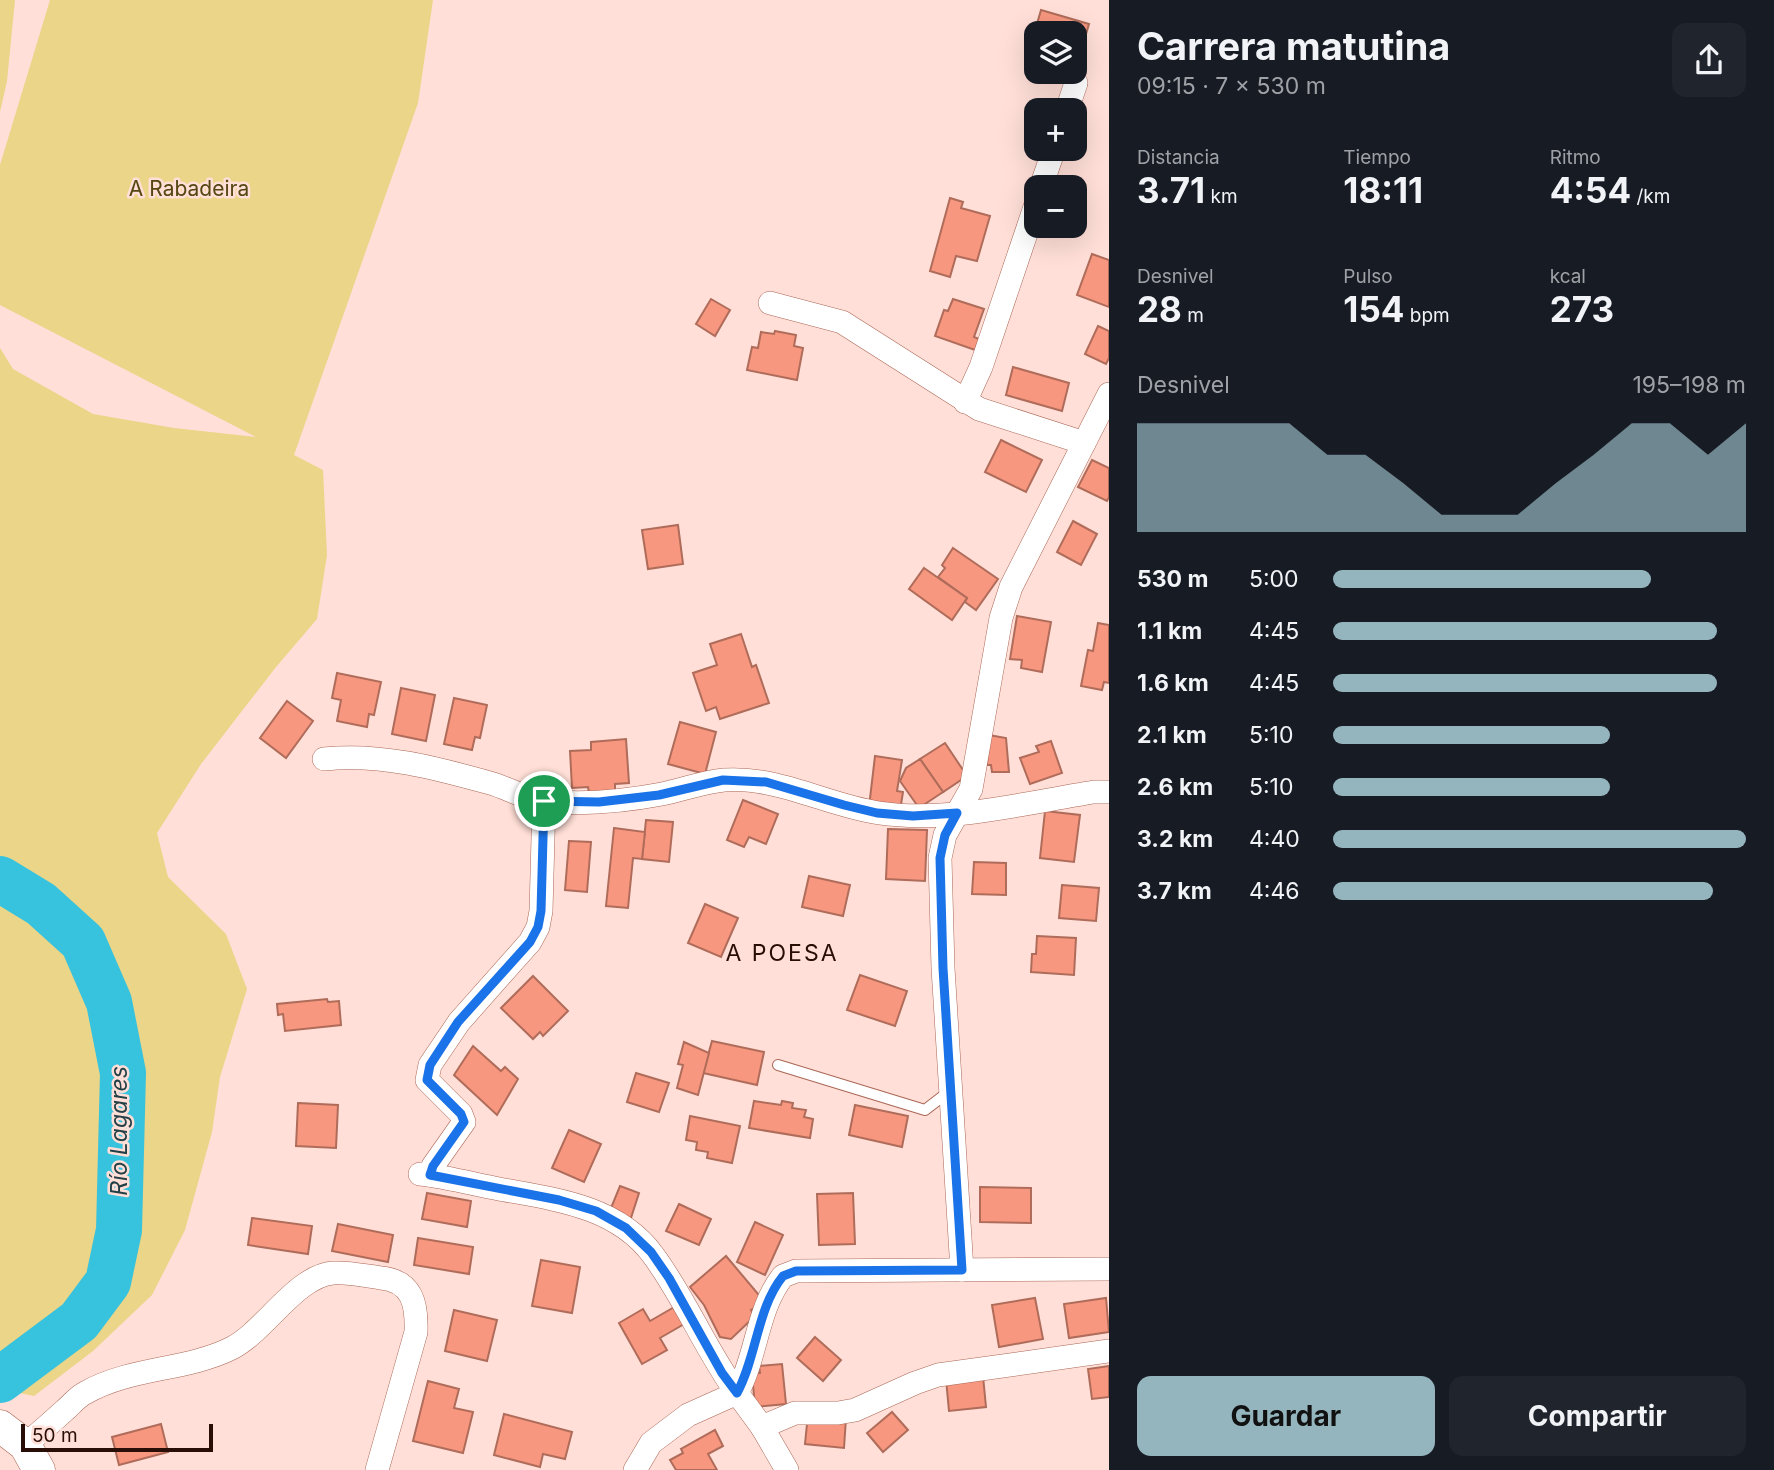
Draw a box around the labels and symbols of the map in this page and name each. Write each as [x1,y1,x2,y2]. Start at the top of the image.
park label: A Rabadeira [129,176,249,201]
pin [514,771,574,831]
district label: A POESA [725,939,839,967]
water label: Río Lagares [105,1066,133,1196]
scale bar [21,1421,214,1453]

